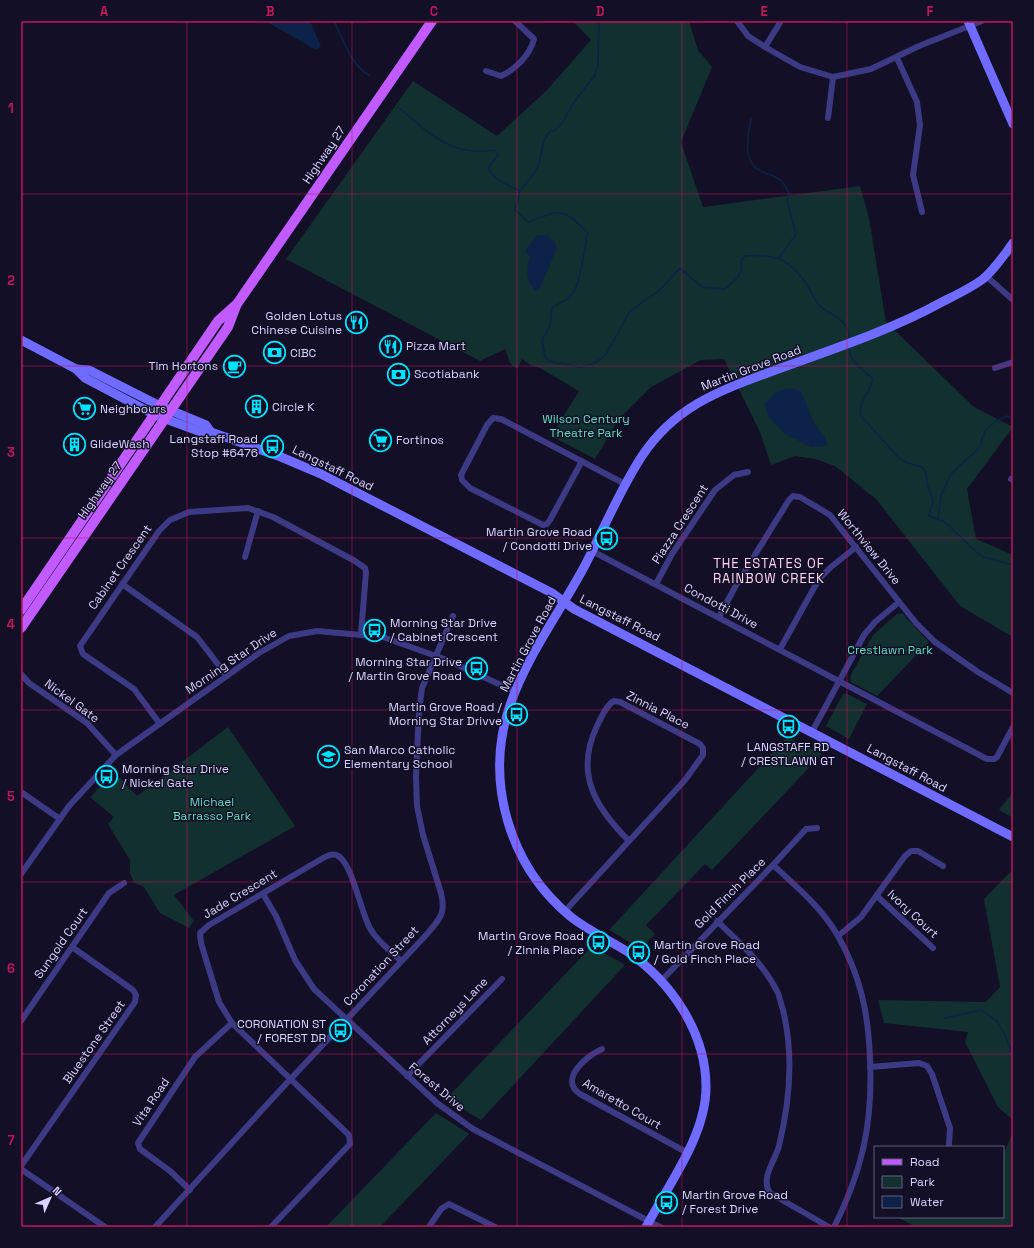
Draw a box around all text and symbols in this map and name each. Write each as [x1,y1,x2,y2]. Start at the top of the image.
text: A [100,3,109,20]
text: B [266,3,275,20]
text: C [430,3,438,20]
text: D [596,3,605,20]
text: E [760,3,768,20]
text: F [927,3,934,20]
text: 1 [8,100,14,117]
street label: Highway 27 [299,123,349,187]
text: 2 [7,272,15,289]
place label: Golden Lotus Chinese Cuisine [251,308,342,338]
restaurant icon: Golden Lotus Chinese Cuisine [344,310,370,336]
restaurant icon: Pizza Mart [377,333,403,359]
place label: Pizza Mart [406,338,466,354]
bank icon: CIBC [262,340,288,366]
street label: Martin Grove Road [699,342,803,394]
place label: CIBC [290,345,317,361]
cafe icon: Tim Hortons [221,353,247,379]
place label: Tim Hortons [148,358,218,374]
bank icon: Scotiabank [386,361,412,387]
place label: Scotiabank [414,366,480,382]
building icon: Circle K [244,394,270,420]
supermarket icon: Neighbours [71,396,97,422]
place label: Circle K [272,399,315,415]
place label: Neighbours [100,401,166,417]
park label: Wilson Century Theatre Park [542,411,630,441]
supermarket icon: Fortinos [367,427,393,453]
building icon: GlideWash [61,431,87,457]
place label: Langstaff Road Stop #6476 [170,431,258,461]
place label: Fortinos [396,432,444,448]
bus stop icon: Langstaff Road Stop #6476 [260,433,286,459]
place label: GlideWash [90,436,150,452]
street label: Langstaff Road [290,441,376,495]
text: 3 [7,444,15,461]
street label: Highway 27 [74,458,126,522]
street label: Piazza Crescent [648,481,712,567]
street label: Worthview Drive [834,506,904,588]
street label: Cabinet Crescent [85,521,155,613]
place label: Martin Grove Road / Condotti Drive [486,524,592,554]
bus stop icon: Martin Grove Road / Condotti Drive [594,526,620,552]
district label: THE ESTATES OF RAINBOW CREEK [713,555,825,587]
street label: Condotti Drive [681,580,761,632]
street label: Langstaff Road [577,591,663,645]
street label: Martin Grove Road [496,593,560,695]
place label: Morning Star Drive / Cabinet Crescent [390,615,498,645]
text: 4 [7,616,15,633]
bus stop icon: Morning Star Drive / Cabinet Crescent [361,617,387,643]
street label: Morning Star Drive [182,624,280,698]
park label: Crestlawn Park [847,642,933,658]
place label: Morning Star Drive / Martin Grove Road [349,654,462,684]
bus stop icon: Morning Star Drive / Martin Grove Road [464,656,490,682]
street label: Nickel Gate [41,676,103,726]
street label: Zinnia Place [624,687,692,733]
place label: Martin Grove Road / Morning Star Drivve [389,699,503,729]
bus stop icon: Martin Grove Road / Morning Star Drivve [504,701,530,727]
bus stop icon: LANGSTAFF RD / CRESTLAWN GT [775,713,801,739]
place label: LANGSTAFF RD / CRESTLAWN GT [741,739,835,769]
street label: Langstaff Road [864,740,950,796]
place label: San Marco Catholic Elementary School [344,742,456,772]
school or university icon: San Marco Catholic Elementary School [316,744,342,770]
place label: Morning Star Drive / Nickel Gate [122,761,229,791]
bus stop icon: Morning Star Drive / Nickel Gate [93,763,119,789]
text: 5 [7,788,15,805]
park label: Michael Barrasso Park [173,794,252,824]
street label: Gold Finch Place [691,854,769,932]
street label: Jade Crescent [200,866,280,922]
street label: Ivory Court [884,886,942,942]
street label: Sungold Court [31,904,91,982]
street label: Coronation Street [340,923,422,1009]
place label: Martin Grove Road / Zinnia Place [478,928,584,958]
bus stop icon: Martin Grove Road / Zinnia Place [586,930,612,956]
place label: Martin Grove Road / Gold Finch Place [654,937,760,967]
bus stop icon: Martin Grove Road / Gold Finch Place [626,939,652,965]
text: 6 [7,960,15,977]
street label: Attorneys Lane [419,974,491,1048]
street label: Bluestone Street [59,997,129,1087]
place label: CORONATION ST / FOREST DR [237,1016,326,1046]
bus stop icon: CORONATION ST / FOREST DR [328,1018,354,1044]
street label: Forest Drive [406,1059,468,1115]
street label: Vita Road [129,1075,173,1129]
street label: Amaretto Court [580,1075,664,1133]
text: 7 [7,1132,15,1149]
legend [874,1146,1004,1218]
text: Road [910,1154,939,1170]
text: Park [910,1174,935,1190]
north arrow [30,1178,70,1218]
text: N [50,1183,65,1198]
place label: Martin Grove Road / Forest Drive [682,1187,788,1217]
bus stop icon: Martin Grove Road / Forest Drive [654,1189,680,1215]
text: Water [910,1194,944,1210]

